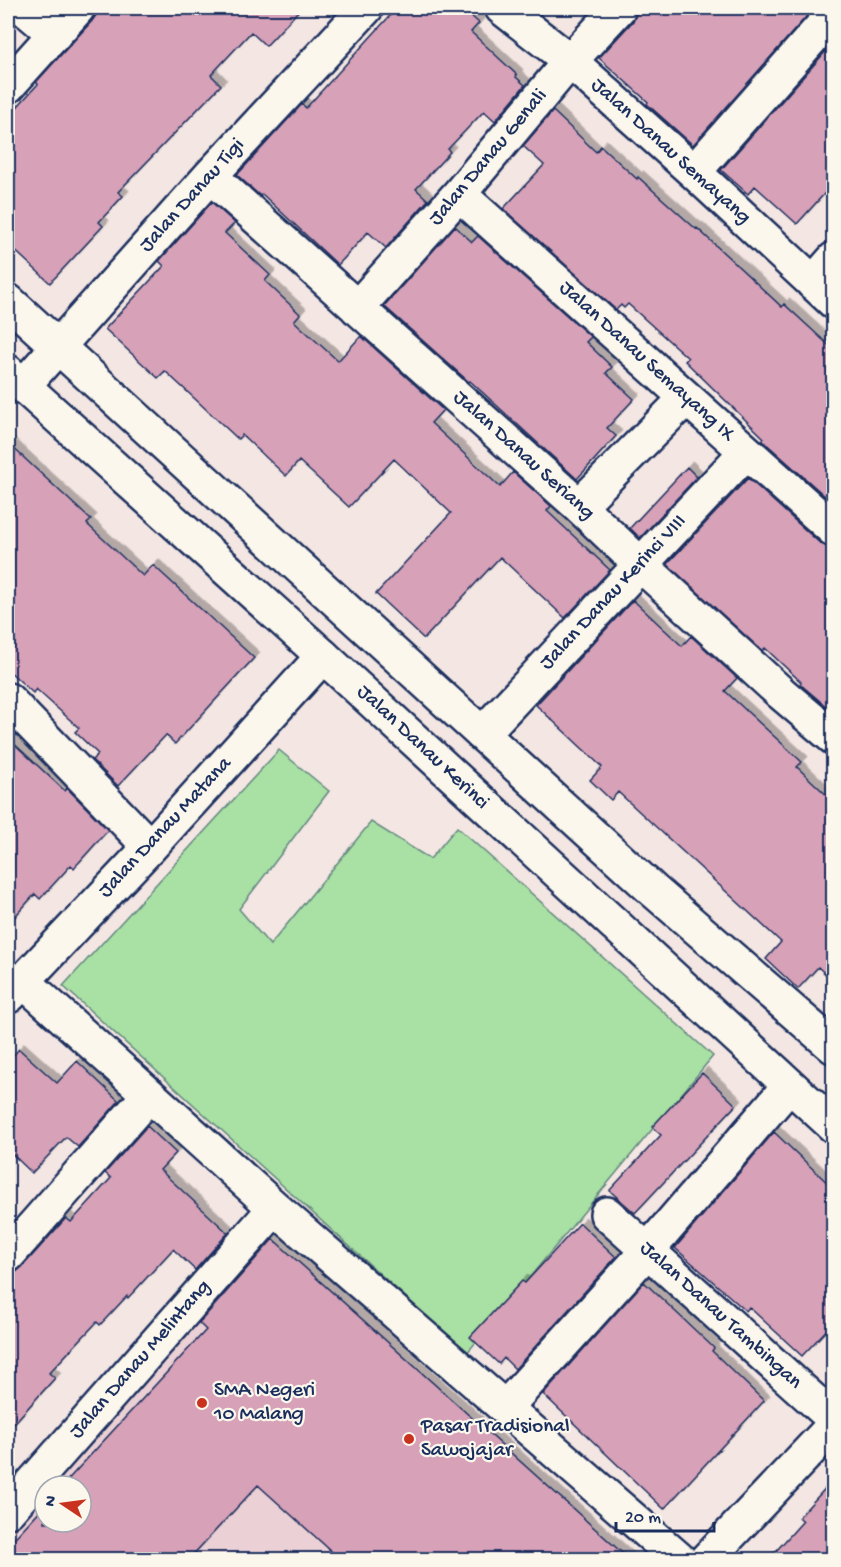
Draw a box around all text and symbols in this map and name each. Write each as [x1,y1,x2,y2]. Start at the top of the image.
street label: Jalan Danau Semayang [585,73,755,231]
street label: Jalan Danau Genali [425,85,553,231]
street label: Jalan Danau Tigi [135,134,251,258]
street label: Jalan Danau Semayang IX [553,276,740,448]
street label: Jalan Danau Seriang [447,386,599,526]
street label: Jalan Danau Kerinci VIII [535,510,693,676]
street label: Jalan Danau Kerinci [351,680,493,816]
street label: Jalan Danau Matana [94,751,239,904]
street label: Jalan Danau Tambingan [634,1237,806,1395]
street label: Jalan Danau Melintang [65,1275,217,1445]
place label: SMA Negeri 10 Malang [213,1379,315,1428]
marker: SMA Negeri 10 Malang [195,1396,209,1410]
place label: Pasar Tradisional Sawojajar [420,1415,570,1464]
marker: Pasar Tradisional Sawojajar [402,1432,416,1446]
north arrow [33,1474,93,1534]
text: N [41,1494,62,1509]
scale bar [616,1495,714,1533]
text: 20 m [625,1508,661,1529]

